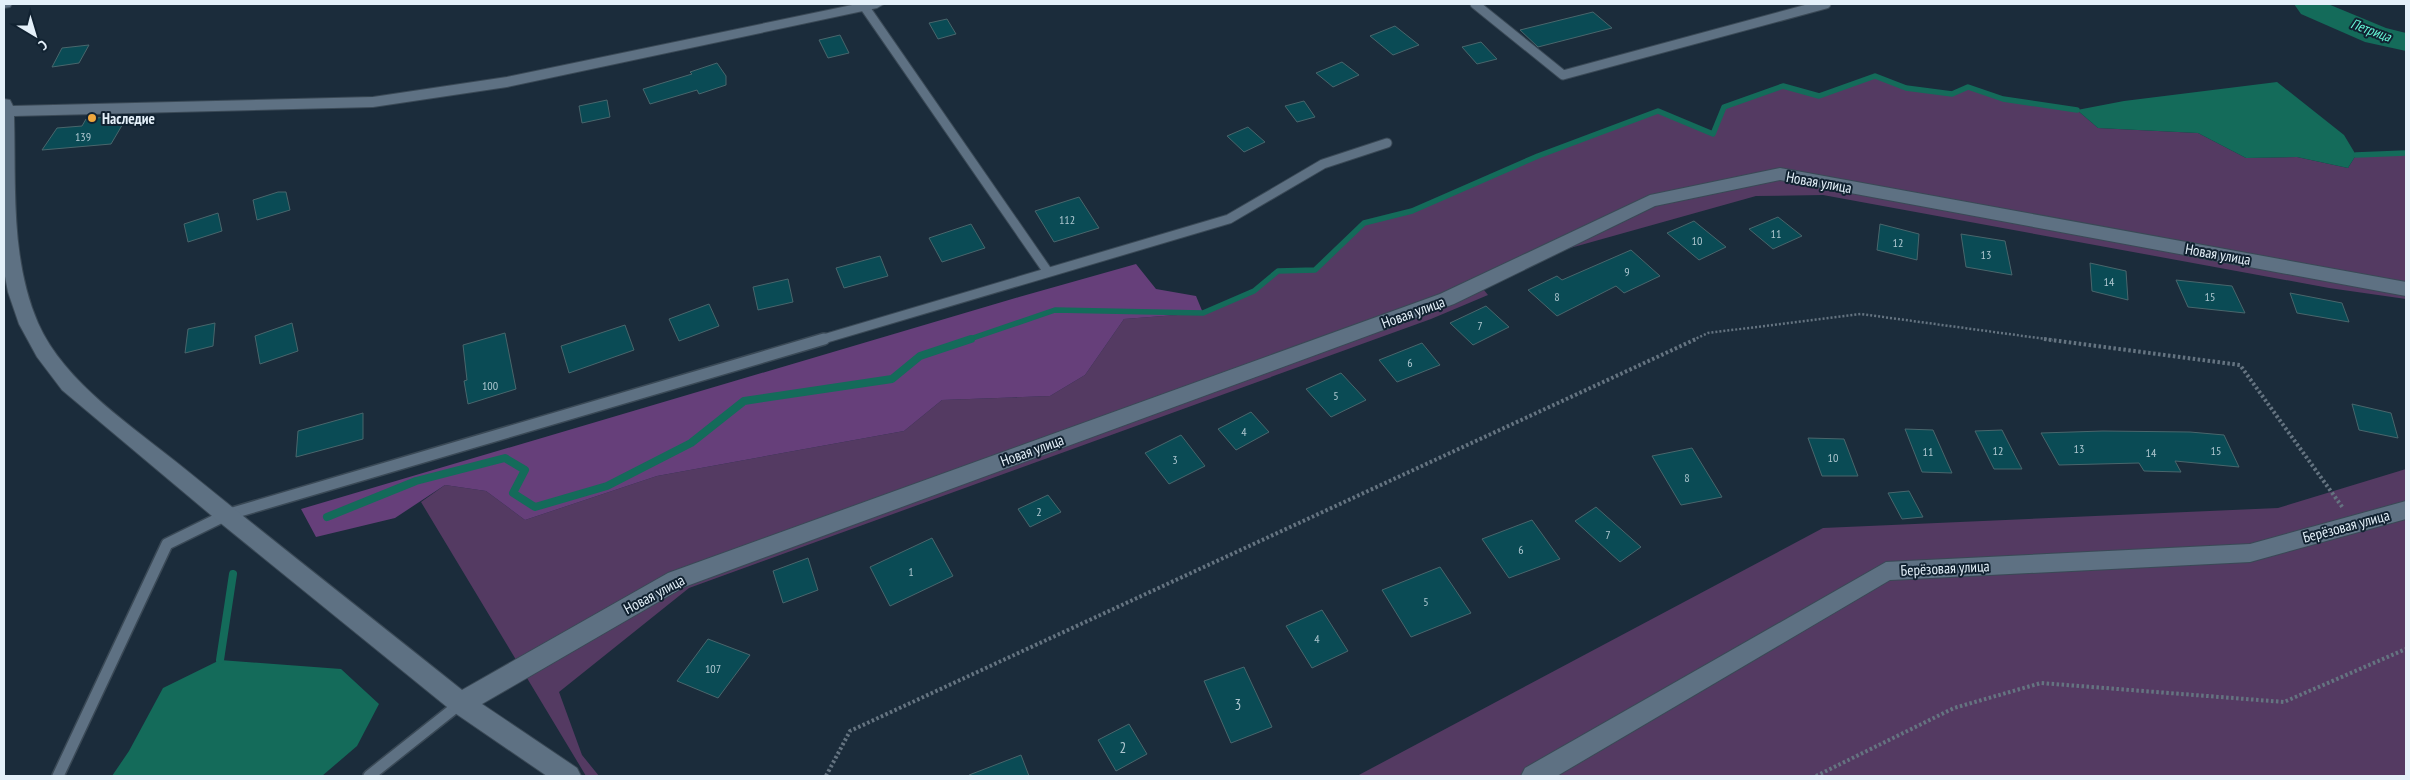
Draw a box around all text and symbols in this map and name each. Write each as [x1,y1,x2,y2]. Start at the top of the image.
north arrow [10,10,60,60]
water label: Петрица [2348,14,2395,46]
text: С [34,36,51,55]
place label: Наследие [102,109,155,128]
marker: Наследие [86,112,98,124]
house number: 139 [75,129,91,144]
street label: Новая улица [1785,167,1853,197]
house number: 112 [1059,212,1075,227]
house number: 11 [1771,226,1781,241]
house number: 10 [1692,233,1702,248]
house number: 12 [1893,235,1903,250]
street label: Новая улица [2184,239,2252,269]
house number: 13 [1981,247,1991,262]
house number: 9 [1624,264,1630,279]
house number: 14 [2104,274,2115,289]
house number: 8 [1554,289,1560,304]
house number: 15 [2205,289,2215,304]
street label: Новая улица [1379,292,1447,332]
house number: 7 [1477,318,1483,333]
house number: 6 [1407,355,1413,370]
house number: 100 [482,378,498,393]
house number: 5 [1333,388,1339,403]
house number: 4 [1241,424,1247,439]
street label: Новая улица [998,430,1066,470]
house number: 13 [2074,441,2084,456]
house number: 12 [1993,443,2003,458]
house number: 15 [2211,443,2221,458]
house number: 11 [1923,444,1933,459]
house number: 14 [2146,445,2157,460]
house number: 10 [1828,450,1838,465]
house number: 3 [1172,452,1178,467]
house number: 8 [1684,470,1690,485]
house number: 2 [1036,504,1042,519]
street label: Берёзовая улица [2301,505,2391,547]
house number: 7 [1605,527,1611,542]
house number: 6 [1518,542,1524,557]
street label: Берёзовая улица [1900,556,1990,580]
house number: 1 [908,564,914,579]
street label: Новая улица [620,570,688,618]
house number: 5 [1423,594,1429,609]
house number: 4 [1314,631,1320,646]
house number: 107 [705,661,721,676]
house number: 3 [1235,695,1241,714]
house number: 2 [1120,738,1126,757]

